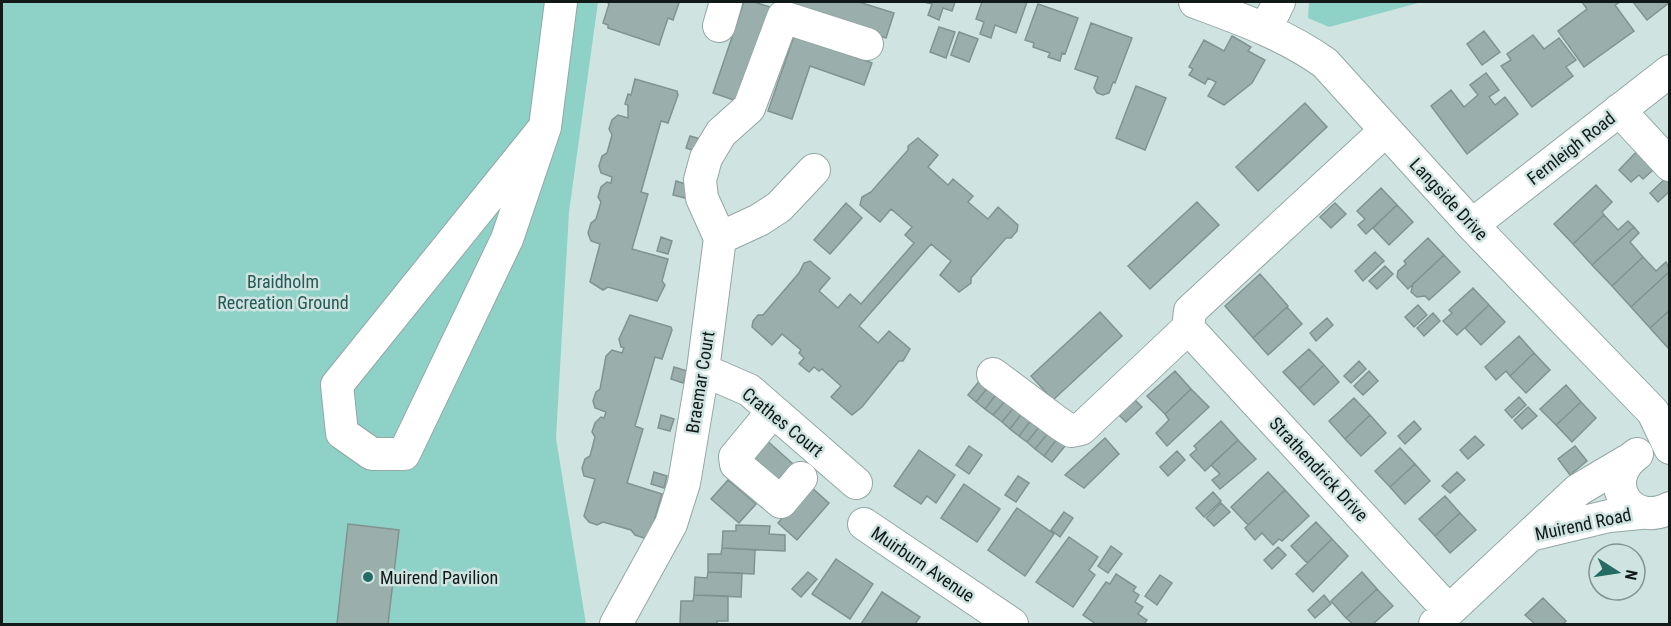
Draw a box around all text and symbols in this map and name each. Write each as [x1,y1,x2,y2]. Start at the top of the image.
street label: Fernleigh Road [1523,107,1619,189]
street label: Langside Drive [1406,154,1492,244]
park label: Braidholm Recreation Ground [217,271,349,313]
street label: Braemar Court [682,329,718,435]
street label: Crathes Court [738,383,828,461]
street label: Strathendrick Drive [1265,413,1373,525]
street label: Muirend Road [1533,504,1633,544]
street label: Muirburn Avenue [868,522,978,606]
north arrow [1587,542,1647,602]
place label: Muirend Pavilion [380,567,498,588]
text: N [1621,568,1641,582]
marker: Muirend Pavilion [361,570,375,584]

